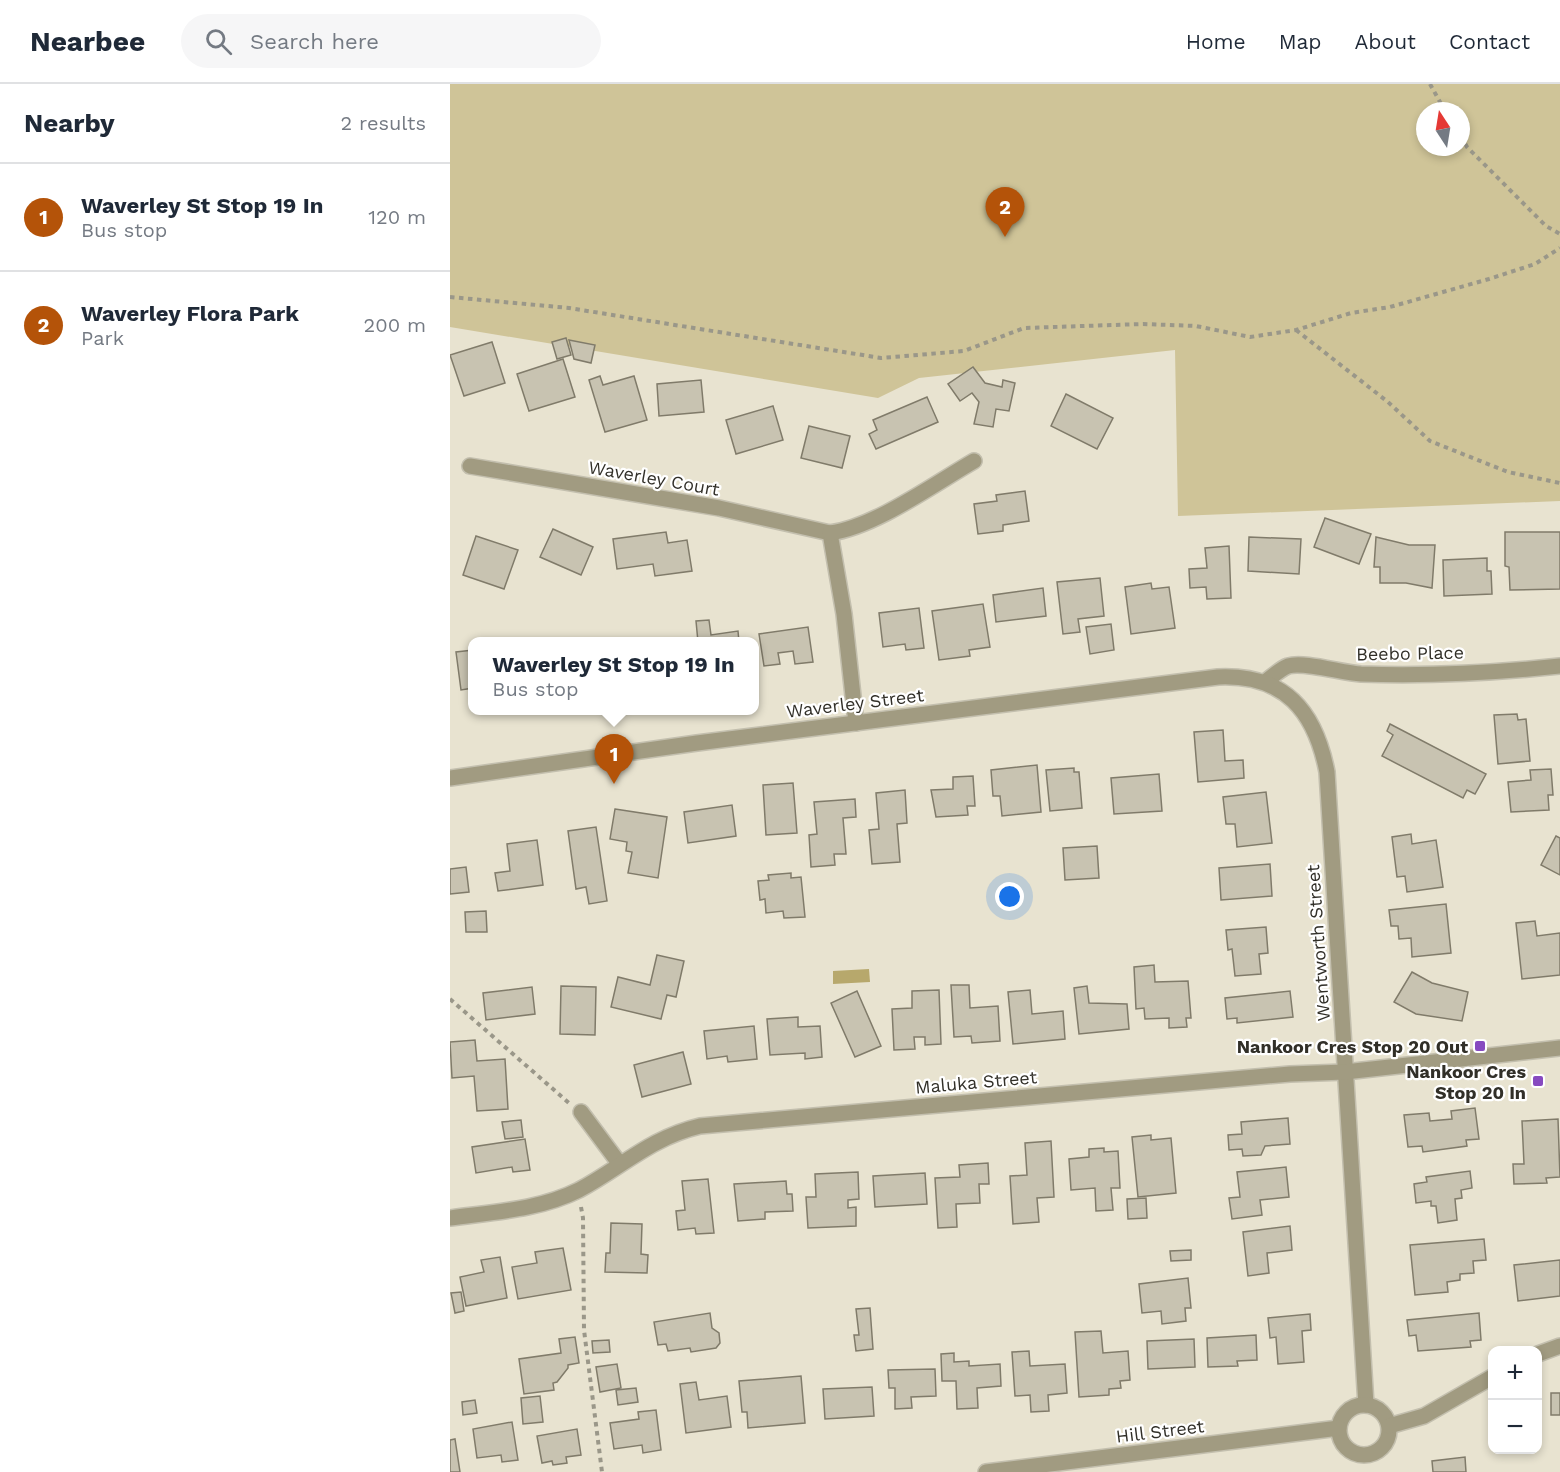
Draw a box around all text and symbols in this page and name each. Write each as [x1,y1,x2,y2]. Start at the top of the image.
search box [181,14,601,68]
text: Nearbee [30,25,145,58]
icon: search [202,25,235,58]
text: Search here [250,29,379,54]
text: Home [1186,29,1246,54]
text: Map [1279,29,1322,54]
text: About [1355,29,1416,54]
text: Contact [1449,29,1530,54]
north arrow [1416,102,1470,156]
text: Nearby [24,108,115,138]
text: 2 results [341,111,426,135]
pin: 2 [986,188,1024,237]
text: Waverley St Stop 19 In [81,193,323,218]
text: 1 [39,205,48,229]
text: 120 m [368,205,426,229]
text: Bus stop [81,218,167,242]
text: Waverley Flora Park [81,301,299,326]
text: 2 [38,313,49,337]
text: 200 m [364,313,426,337]
text: Park [81,326,124,350]
street label: Waverley Court [587,456,722,500]
popup [468,637,759,715]
street label: Beebo Place [1356,642,1464,664]
text: Waverley St Stop 19 In [492,652,735,677]
text: Bus stop [492,677,579,701]
street label: Waverley Street [785,684,925,722]
pin: 1 [594,734,634,784]
street label: Wentworth Street [1302,864,1334,1022]
your location [995,882,1024,911]
place label: Nankoor Cres Stop 20 Out [1237,1036,1468,1057]
marker: Nankoor Cres Stop 20 Out [1473,1039,1487,1053]
place label: Nankoor Cres Stop 20 In [1406,1061,1526,1103]
street label: Maluka Street [914,1066,1038,1098]
marker: Nankoor Cres Stop 20 In [1531,1074,1545,1088]
map controls [1488,1346,1542,1454]
button: + [1488,1346,1542,1400]
button: − [1488,1400,1542,1454]
street label: Hill Street [1115,1415,1206,1447]

